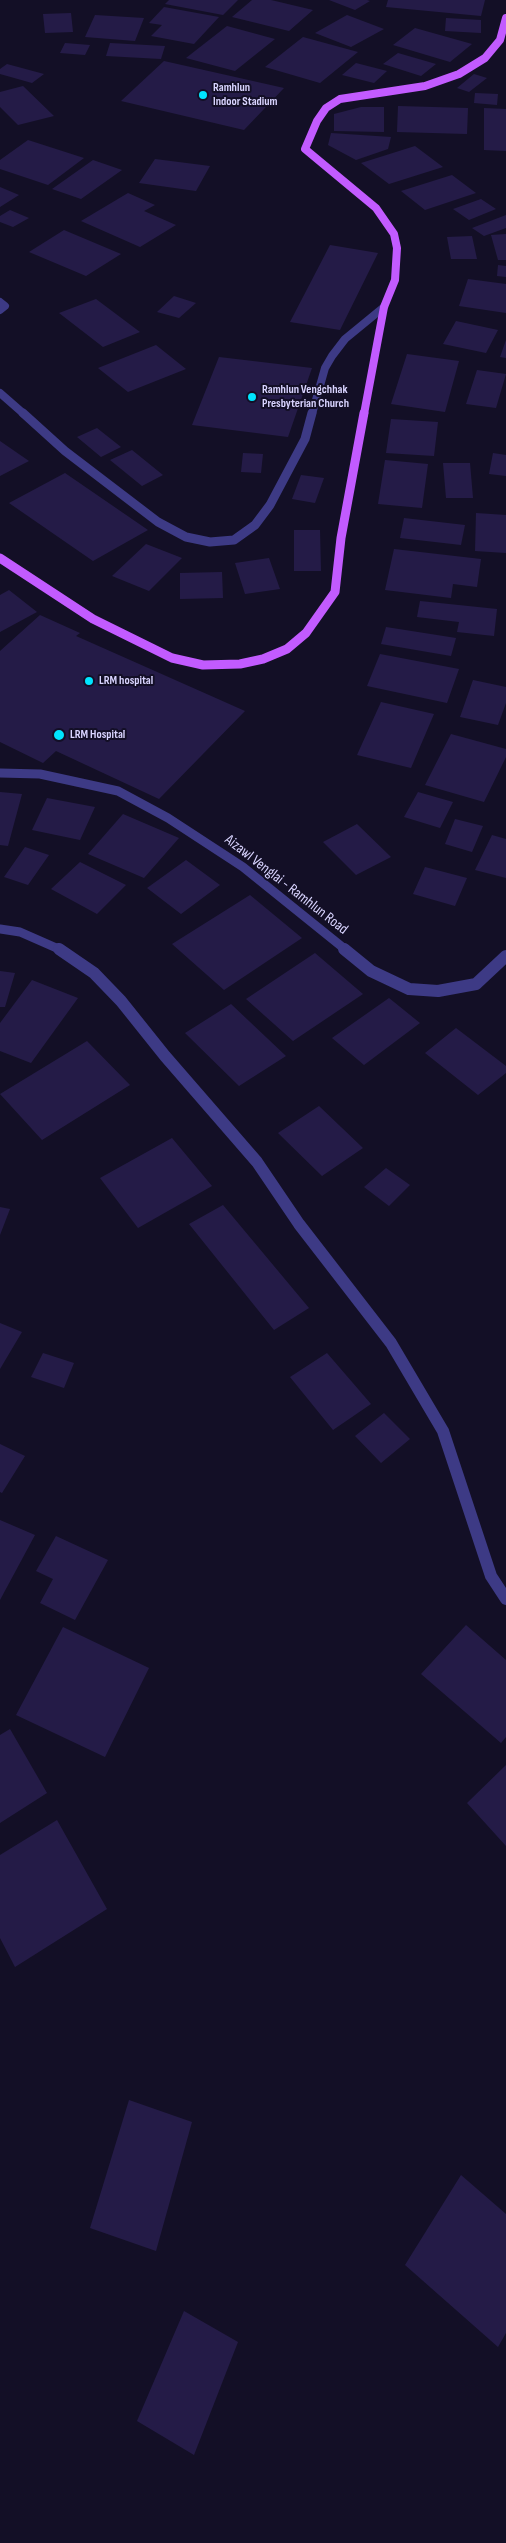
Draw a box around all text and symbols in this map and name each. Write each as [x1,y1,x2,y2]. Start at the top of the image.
place label: Ramhlun Indoor Stadium [213,81,277,109]
marker: Ramhlun Indoor Stadium [197,89,209,101]
place label: Ramhlun Vengchhak Presbyterian Church [262,383,349,411]
marker: Ramhlun Vengchhak Presbyterian Church [246,391,258,403]
place label: LRM hospital [99,674,153,688]
marker: LRM hospital [83,675,95,687]
marker: LRM Hospital [52,728,66,742]
place label: LRM Hospital [70,728,125,742]
street label: Aizawl Venglai - Ramhlun Road [221,831,351,939]

